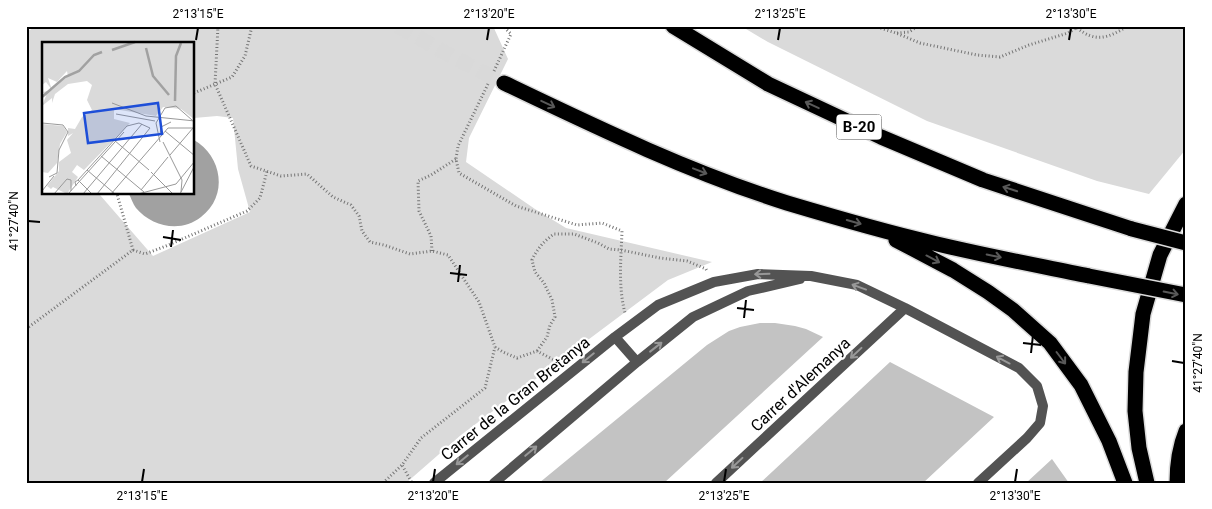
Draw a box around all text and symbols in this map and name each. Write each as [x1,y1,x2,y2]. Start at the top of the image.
text: 2°13'15"E [173,7,224,21]
text: 2°13'20"E [464,7,515,21]
text: 2°13'25"E [755,7,806,21]
text: 2°13'30"E [1046,7,1097,21]
inset map [42,42,195,195]
one-way arrow [540,100,555,110]
one-way arrow [805,100,820,109]
road number: B-20 [836,114,882,140]
one-way arrow [691,167,707,176]
one-way arrow [1002,183,1018,193]
text: 41°27'40"N [7,191,21,251]
one-way arrow [845,218,861,228]
one-way arrow [986,252,1002,261]
one-way arrow [926,255,940,265]
one-way arrow [755,270,771,279]
one-way arrow [851,282,867,291]
one-way arrow [1163,288,1179,298]
street label: Carrer de la Gran Bretanya [437,333,594,464]
street label: Carrer d'Alemanya [747,333,854,435]
text: 41°27'40"N [1191,333,1205,393]
one-way arrow [649,342,662,353]
one-way arrow [850,347,863,359]
one-way arrow [1056,351,1066,365]
one-way arrow [582,353,595,364]
one-way arrow [996,355,1011,365]
one-way arrow [524,446,537,457]
one-way arrow [456,455,469,466]
one-way arrow [731,457,743,469]
text: 2°13'15"E [117,489,168,503]
text: 2°13'20"E [408,489,459,503]
text: 2°13'25"E [699,489,750,503]
text: 2°13'30"E [990,489,1041,503]

